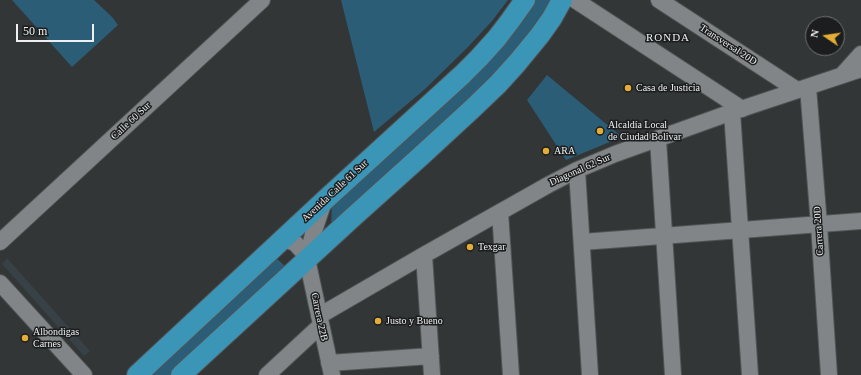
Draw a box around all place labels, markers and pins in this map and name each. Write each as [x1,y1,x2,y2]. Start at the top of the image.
place label: Casa de Justicia [636,82,700,94]
marker: Casa de Justicia [623,83,633,93]
place label: Alcaldía Local de Ciudad Bolivar [608,119,681,142]
marker: Alcaldía Local de Ciudad Bolivar [595,126,605,136]
place label: ARA [554,145,575,157]
marker: ARA [541,146,551,156]
place label: Texgar [478,241,506,253]
marker: Texgar [465,242,475,252]
place label: Justo y Bueno [386,315,443,327]
marker: Justo y Bueno [373,316,383,326]
place label: Albondigas Carnes [33,326,79,350]
marker: Albondigas Carnes [20,333,30,343]

